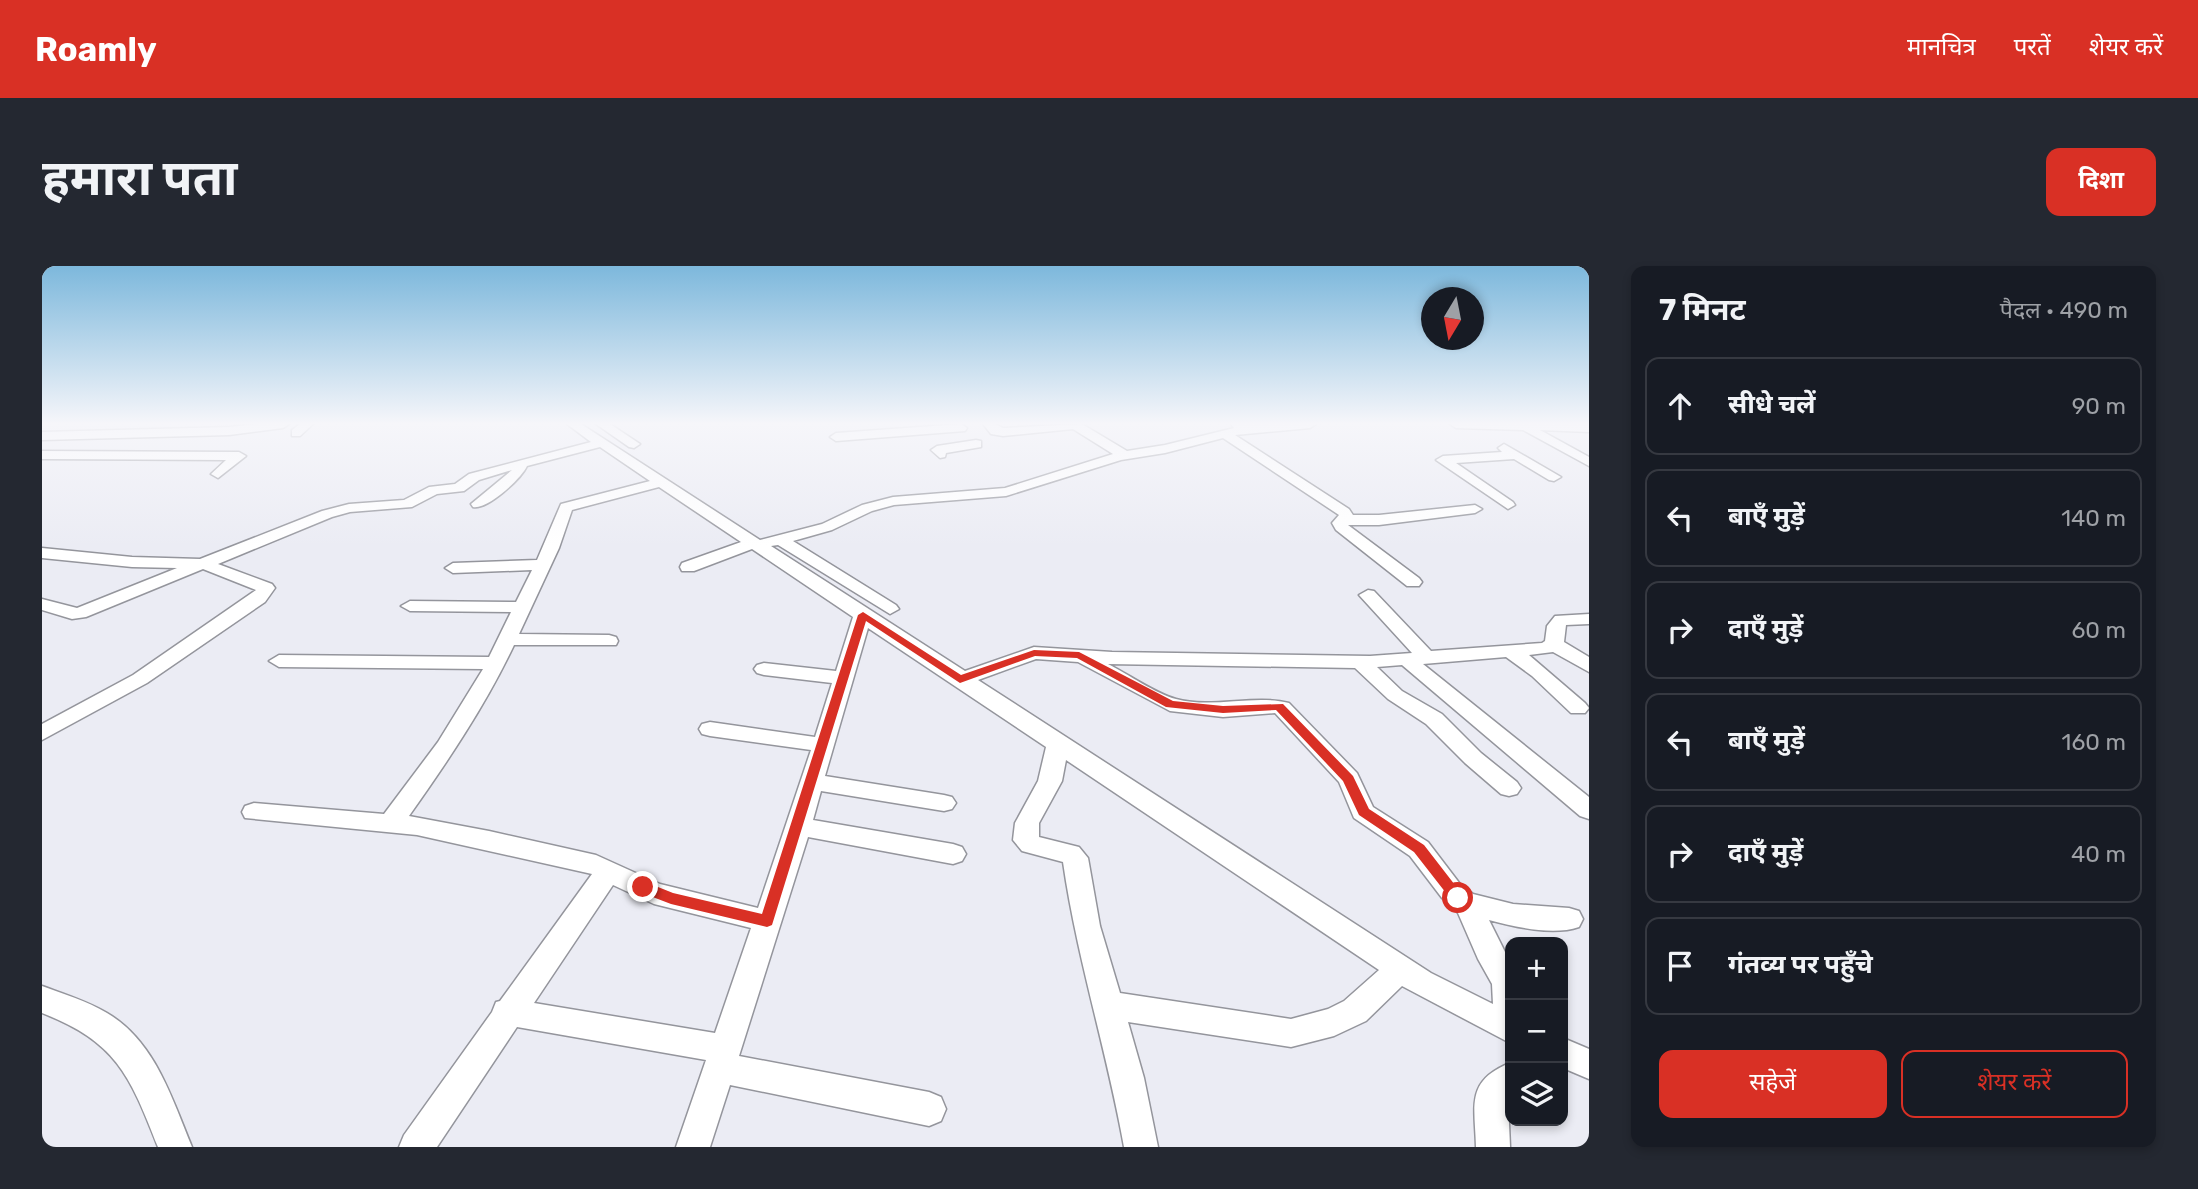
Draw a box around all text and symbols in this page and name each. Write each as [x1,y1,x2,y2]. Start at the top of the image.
text: Roamly [35,30,157,69]
text: मानचित्र [1907,33,1976,61]
text: परतें [2014,33,2051,61]
text: शेयर करें [2089,33,2163,61]
button: दिशा [2046,148,2156,216]
text: हमारा पता [42,149,237,207]
north arrow [1421,287,1484,350]
text: 7 मिनट [1659,292,1746,328]
text: पैदल · 490 m [2000,296,2128,324]
icon: ahead [1661,387,1699,425]
text: सीधे चलें [1728,389,1816,420]
text: 90 m [2072,392,2126,420]
icon: left [1661,499,1699,537]
text: बाएँ मुड़ें [1728,501,1805,532]
text: 140 m [2061,504,2126,532]
icon: right [1661,611,1699,649]
text: दाएँ मुड़ें [1728,613,1803,644]
text: 60 m [2071,616,2126,644]
icon: left [1661,723,1699,761]
text: बाएँ मुड़ें [1728,725,1805,756]
text: 160 m [2062,728,2126,756]
icon: right [1661,835,1699,873]
text: दाएँ मुड़ें [1728,837,1803,868]
text: 40 m [2071,840,2126,868]
route end [627,871,658,902]
route start [1442,882,1473,913]
map controls [1505,937,1568,1126]
button: + [1505,937,1568,1000]
icon: arrive [1661,947,1699,985]
text: गंतव्य पर पहुँचे [1728,949,1873,980]
button: − [1505,1000,1568,1063]
button: सहेजें [1659,1050,1887,1118]
button: शेयर करें [1901,1050,2128,1118]
button: layers [1505,1063,1568,1126]

